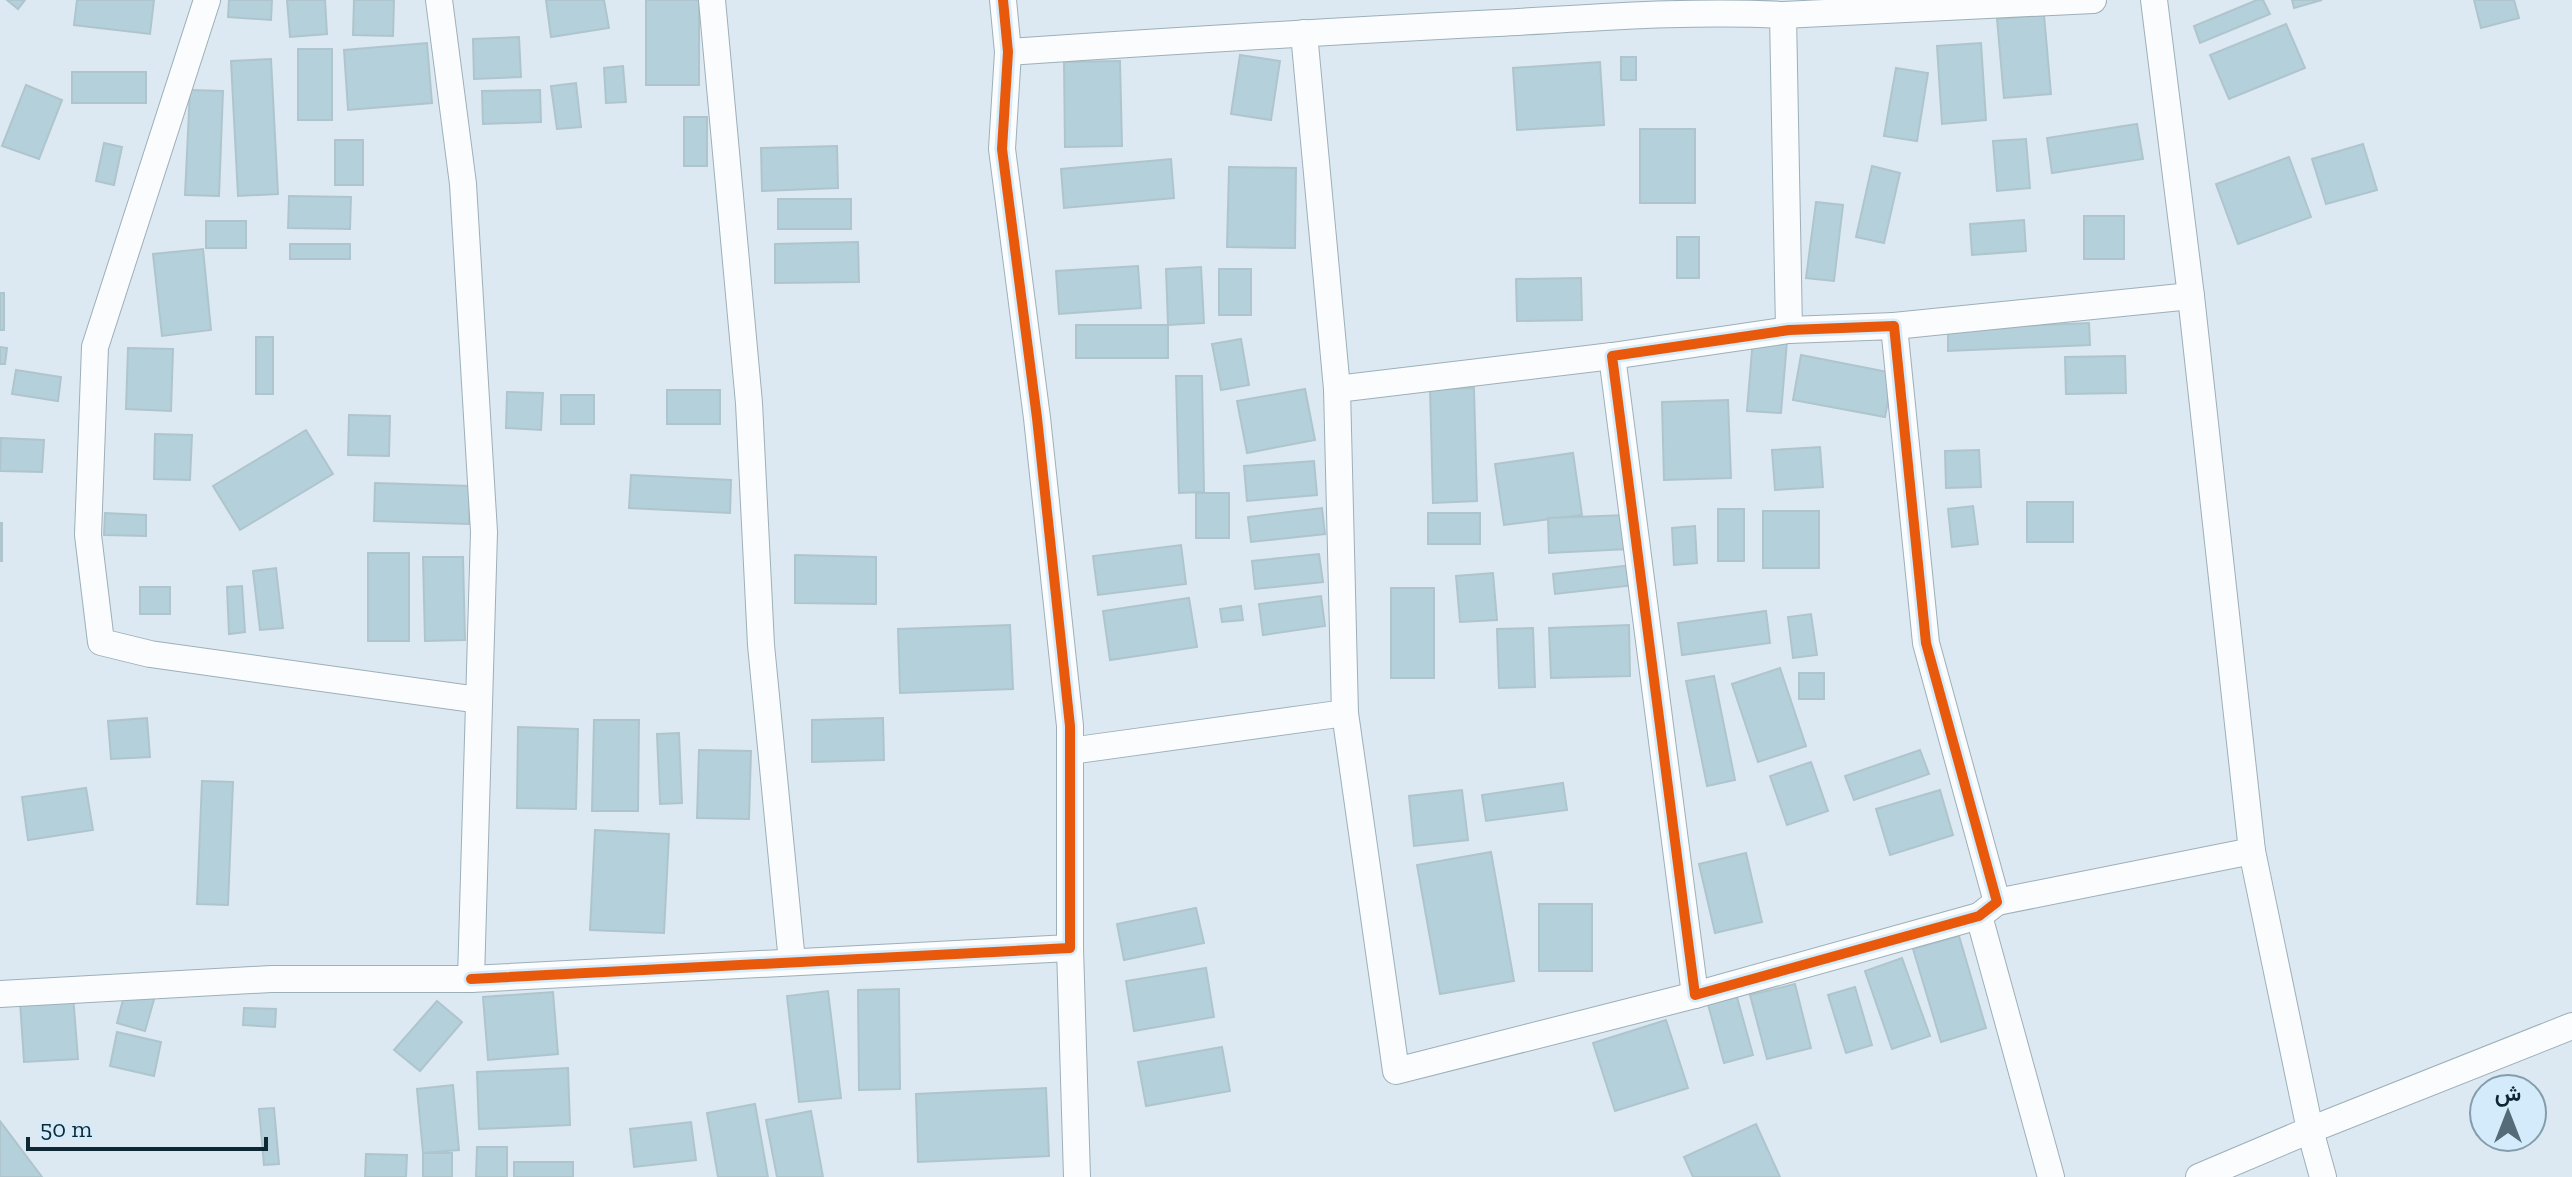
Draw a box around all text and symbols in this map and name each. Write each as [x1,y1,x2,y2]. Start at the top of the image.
north arrow [2468,1073,2548,1153]
text: ش [2495,1080,2521,1107]
scale bar [28,1101,266,1151]
text: 50 m [40,1114,93,1143]

